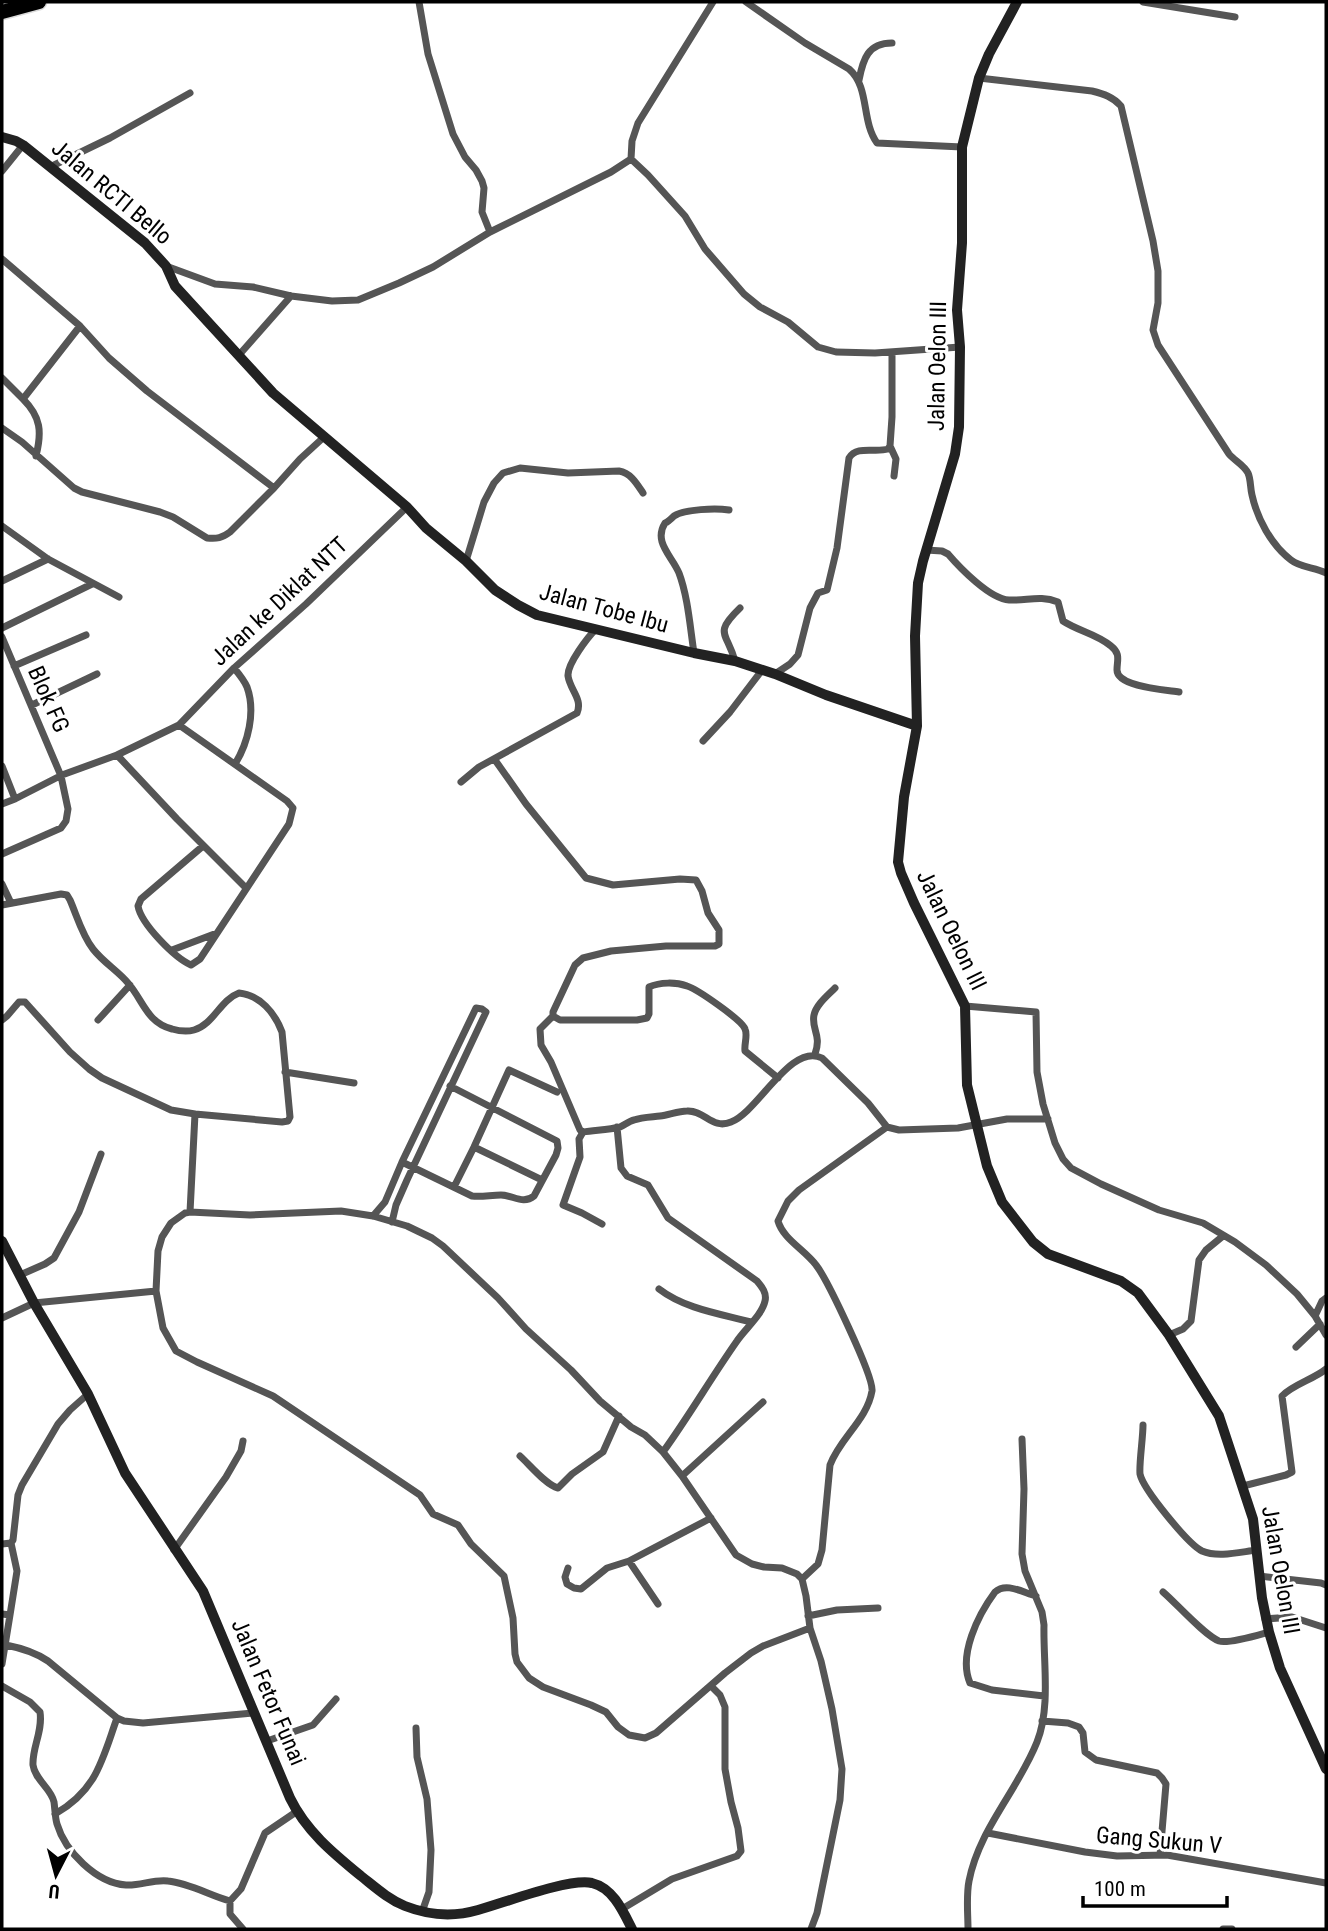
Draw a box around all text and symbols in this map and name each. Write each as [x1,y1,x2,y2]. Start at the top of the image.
street label: Jalan RCTI Bello [46,134,177,250]
street label: Jalan Oelon III [923,301,952,431]
street label: Jalan ke Diklat NTT [206,531,353,671]
street label: Jalan Tobe Ibu [536,578,671,639]
street label: Blok FG [22,662,75,737]
street label: Jalan Oelon III [911,866,992,995]
street label: Jalan Oelon III [1256,1504,1305,1636]
street label: Jalan Fetor Funai [226,1615,311,1769]
street label: Gang Sukun V [1095,1822,1223,1859]
north arrow [21,1840,91,1910]
scale bar [1083,1864,1226,1908]
text: 100 m [1094,1877,1146,1901]
text: U [48,1879,61,1903]

